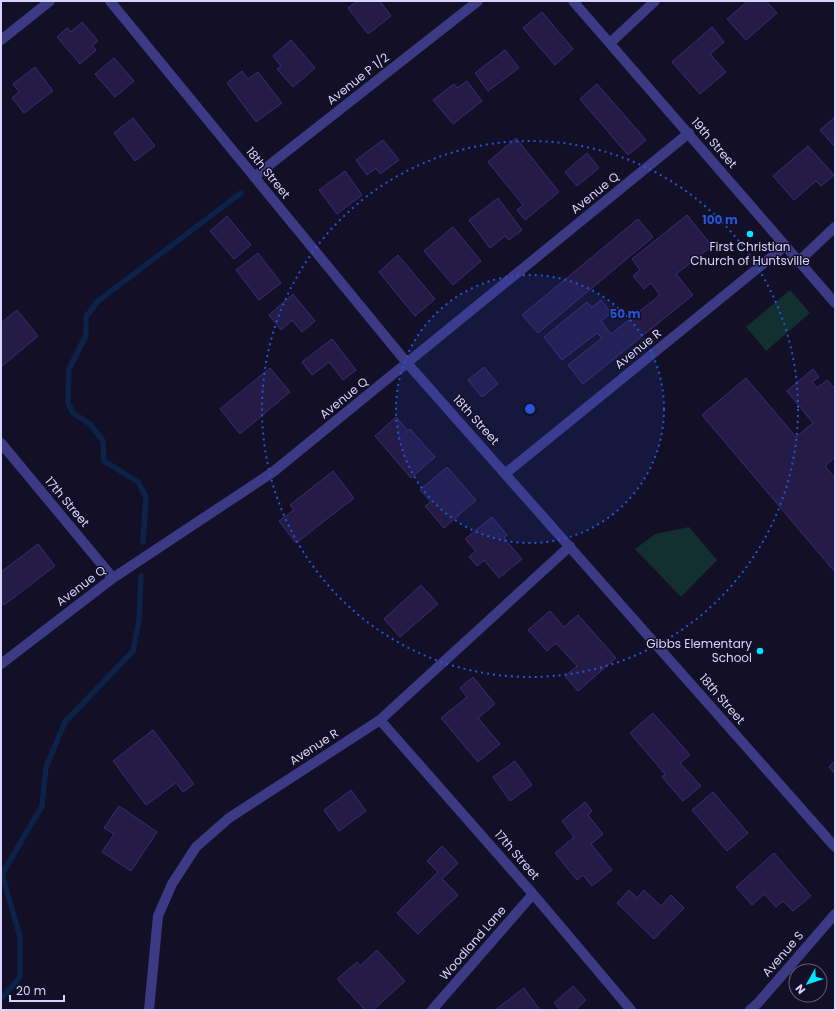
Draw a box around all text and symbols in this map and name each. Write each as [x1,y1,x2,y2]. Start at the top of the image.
street label: Avenue P 1/2 [323,49,393,108]
street label: 19th Street [688,114,741,172]
street label: 18th Street [242,143,294,202]
street label: Avenue Q [567,168,623,217]
text: 100 m [702,211,738,228]
marker: First Christian Church of Huntsville [745,229,755,239]
place label: First Christian Church of Huntsville [690,238,810,269]
text: 50 m [610,305,641,322]
street label: Avenue R [611,325,665,373]
street label: Avenue Q [316,373,372,422]
street label: 18th Street [449,391,503,448]
centre of rings [523,402,537,416]
street label: 17th Street [41,473,93,530]
street label: Avenue Q [53,561,109,610]
place label: Gibbs Elementary School [646,635,752,666]
marker: Gibbs Elementary School [755,646,765,656]
street label: 18th Street [696,670,749,728]
street label: Avenue R [286,724,342,769]
street label: 17th Street [491,826,544,883]
street label: Woodland Lane [435,902,510,984]
street label: Avenue S [758,927,807,980]
north arrow [788,963,828,1003]
scale bar [10,977,64,1003]
text: N [791,981,809,998]
text: 20 m [16,982,46,999]

